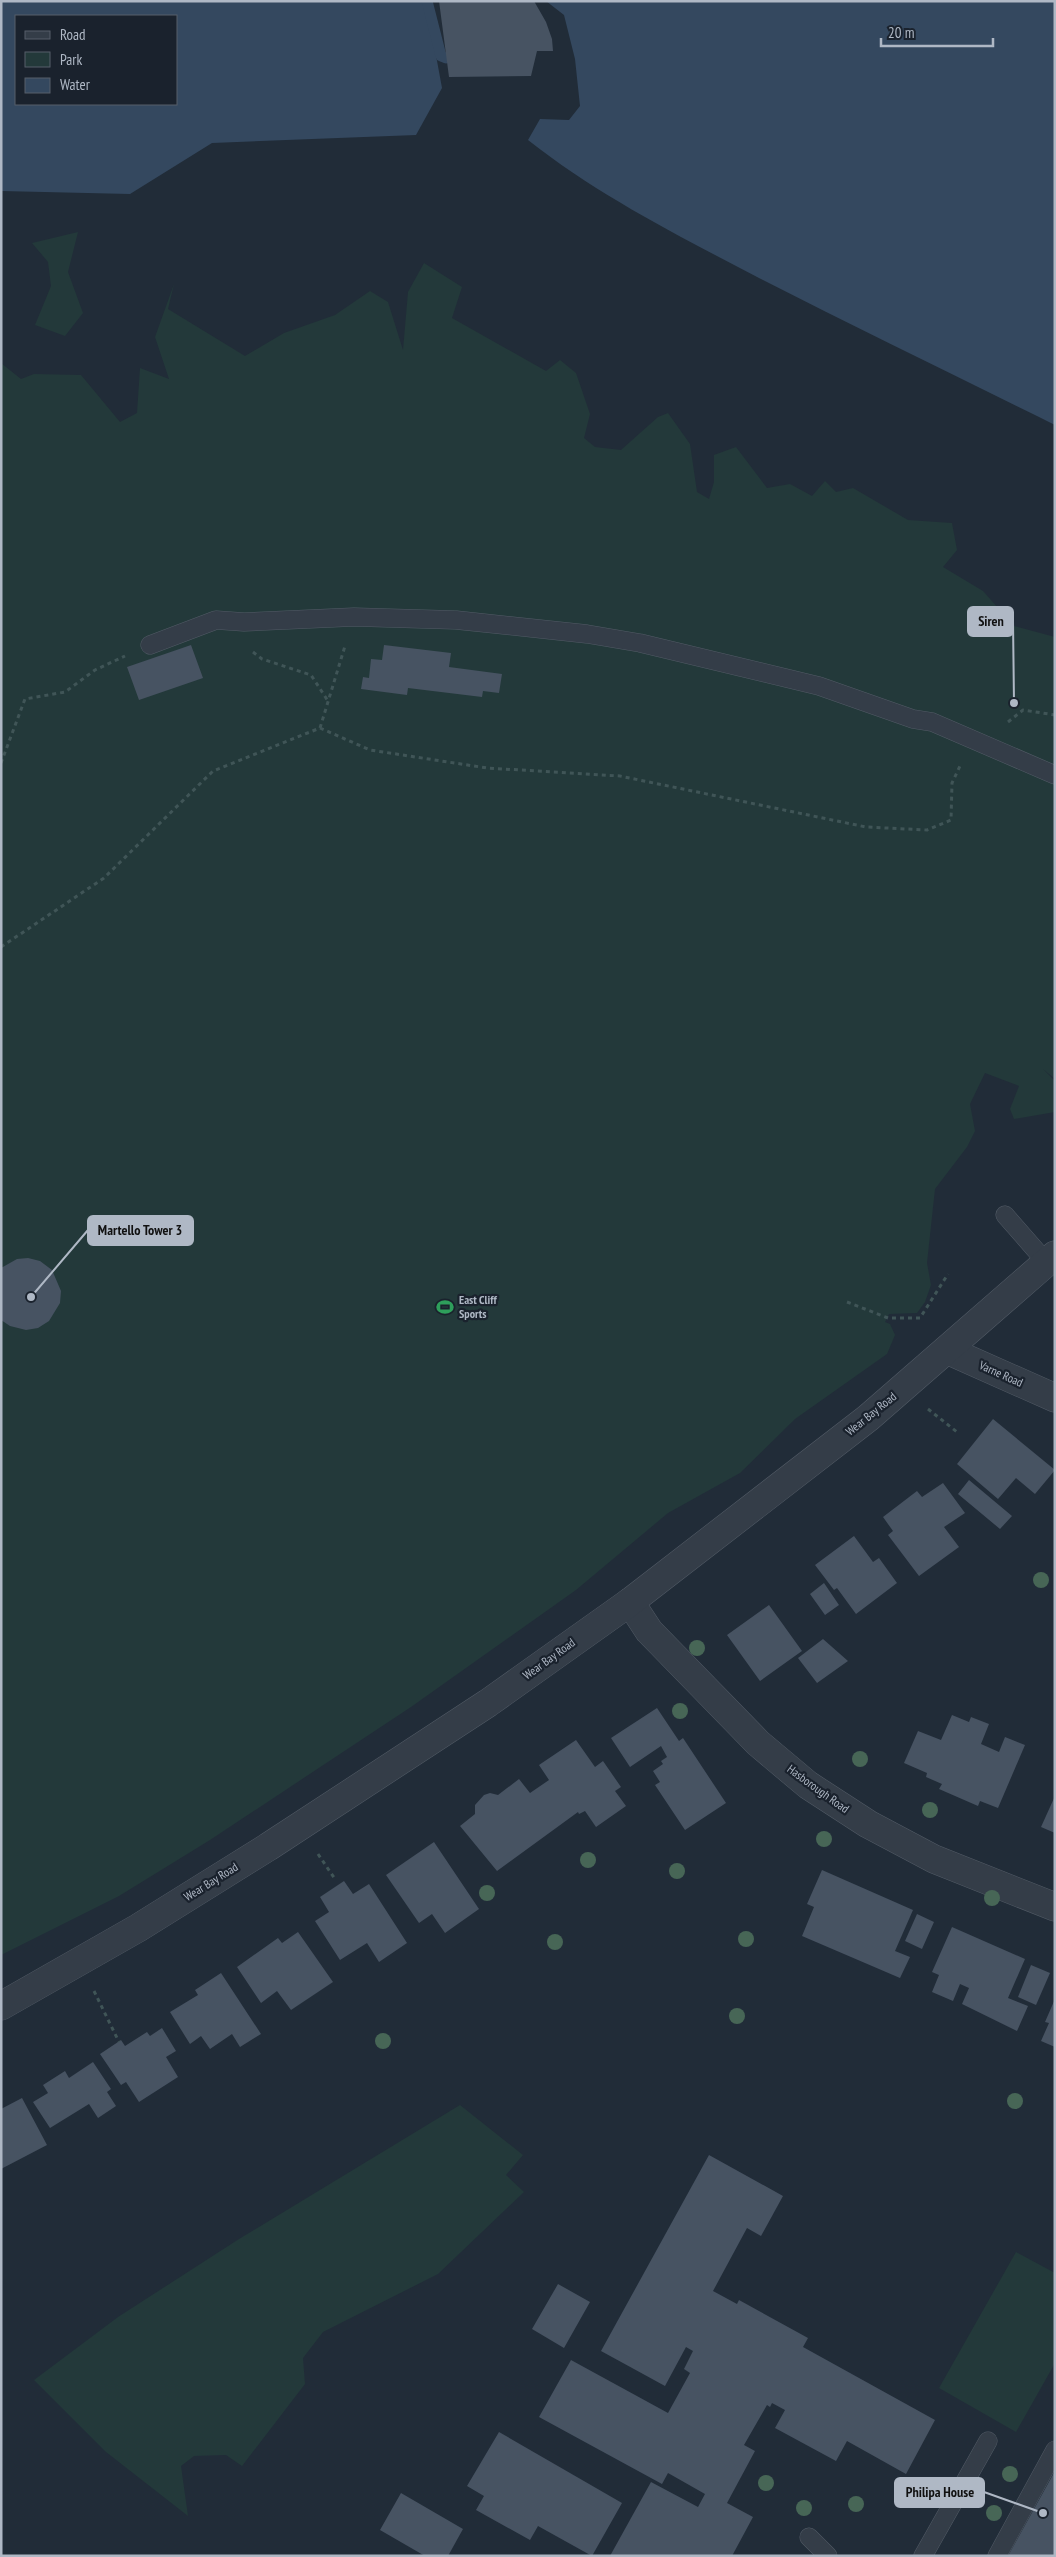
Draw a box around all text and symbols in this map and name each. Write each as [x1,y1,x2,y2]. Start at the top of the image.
legend [15,15,178,105]
scale bar [881,15,994,47]
text: 20 m [888,23,914,42]
text: Road [60,25,86,44]
text: Park [60,50,82,69]
text: Water [60,75,91,94]
callout: Siren [968,607,1013,636]
text: Siren [978,612,1004,630]
callout: Martello Tower 3 [88,1216,193,1245]
text: Martello Tower 3 [98,1221,182,1239]
place label: East Cliff Sports [459,1292,497,1321]
sports icon: East Cliff Sports [435,1297,455,1317]
street label: Varne Road [976,1357,1025,1390]
street label: Wear Bay Road [842,1389,899,1439]
street label: Wear Bay Road [520,1635,578,1683]
street label: Hasborough Road [784,1761,852,1816]
street label: Wear Bay Road [181,1859,241,1904]
callout: Philipa House [895,2478,984,2507]
text: Philipa House [906,2483,974,2501]

